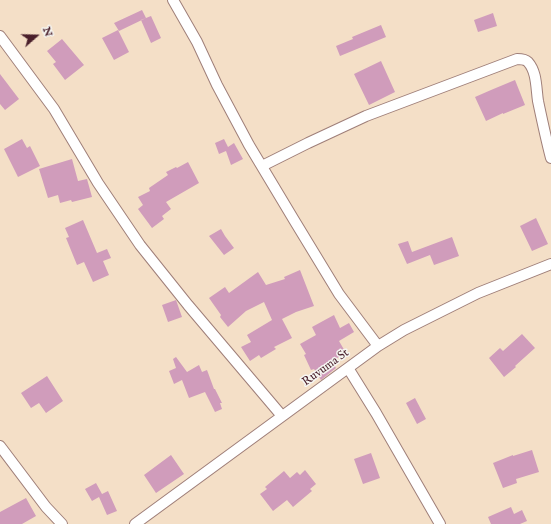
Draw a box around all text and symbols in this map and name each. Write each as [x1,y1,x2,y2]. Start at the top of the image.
north arrow [16,16,56,56]
text: N [39,25,55,39]
street label: Ruvuma St [300,346,352,390]

